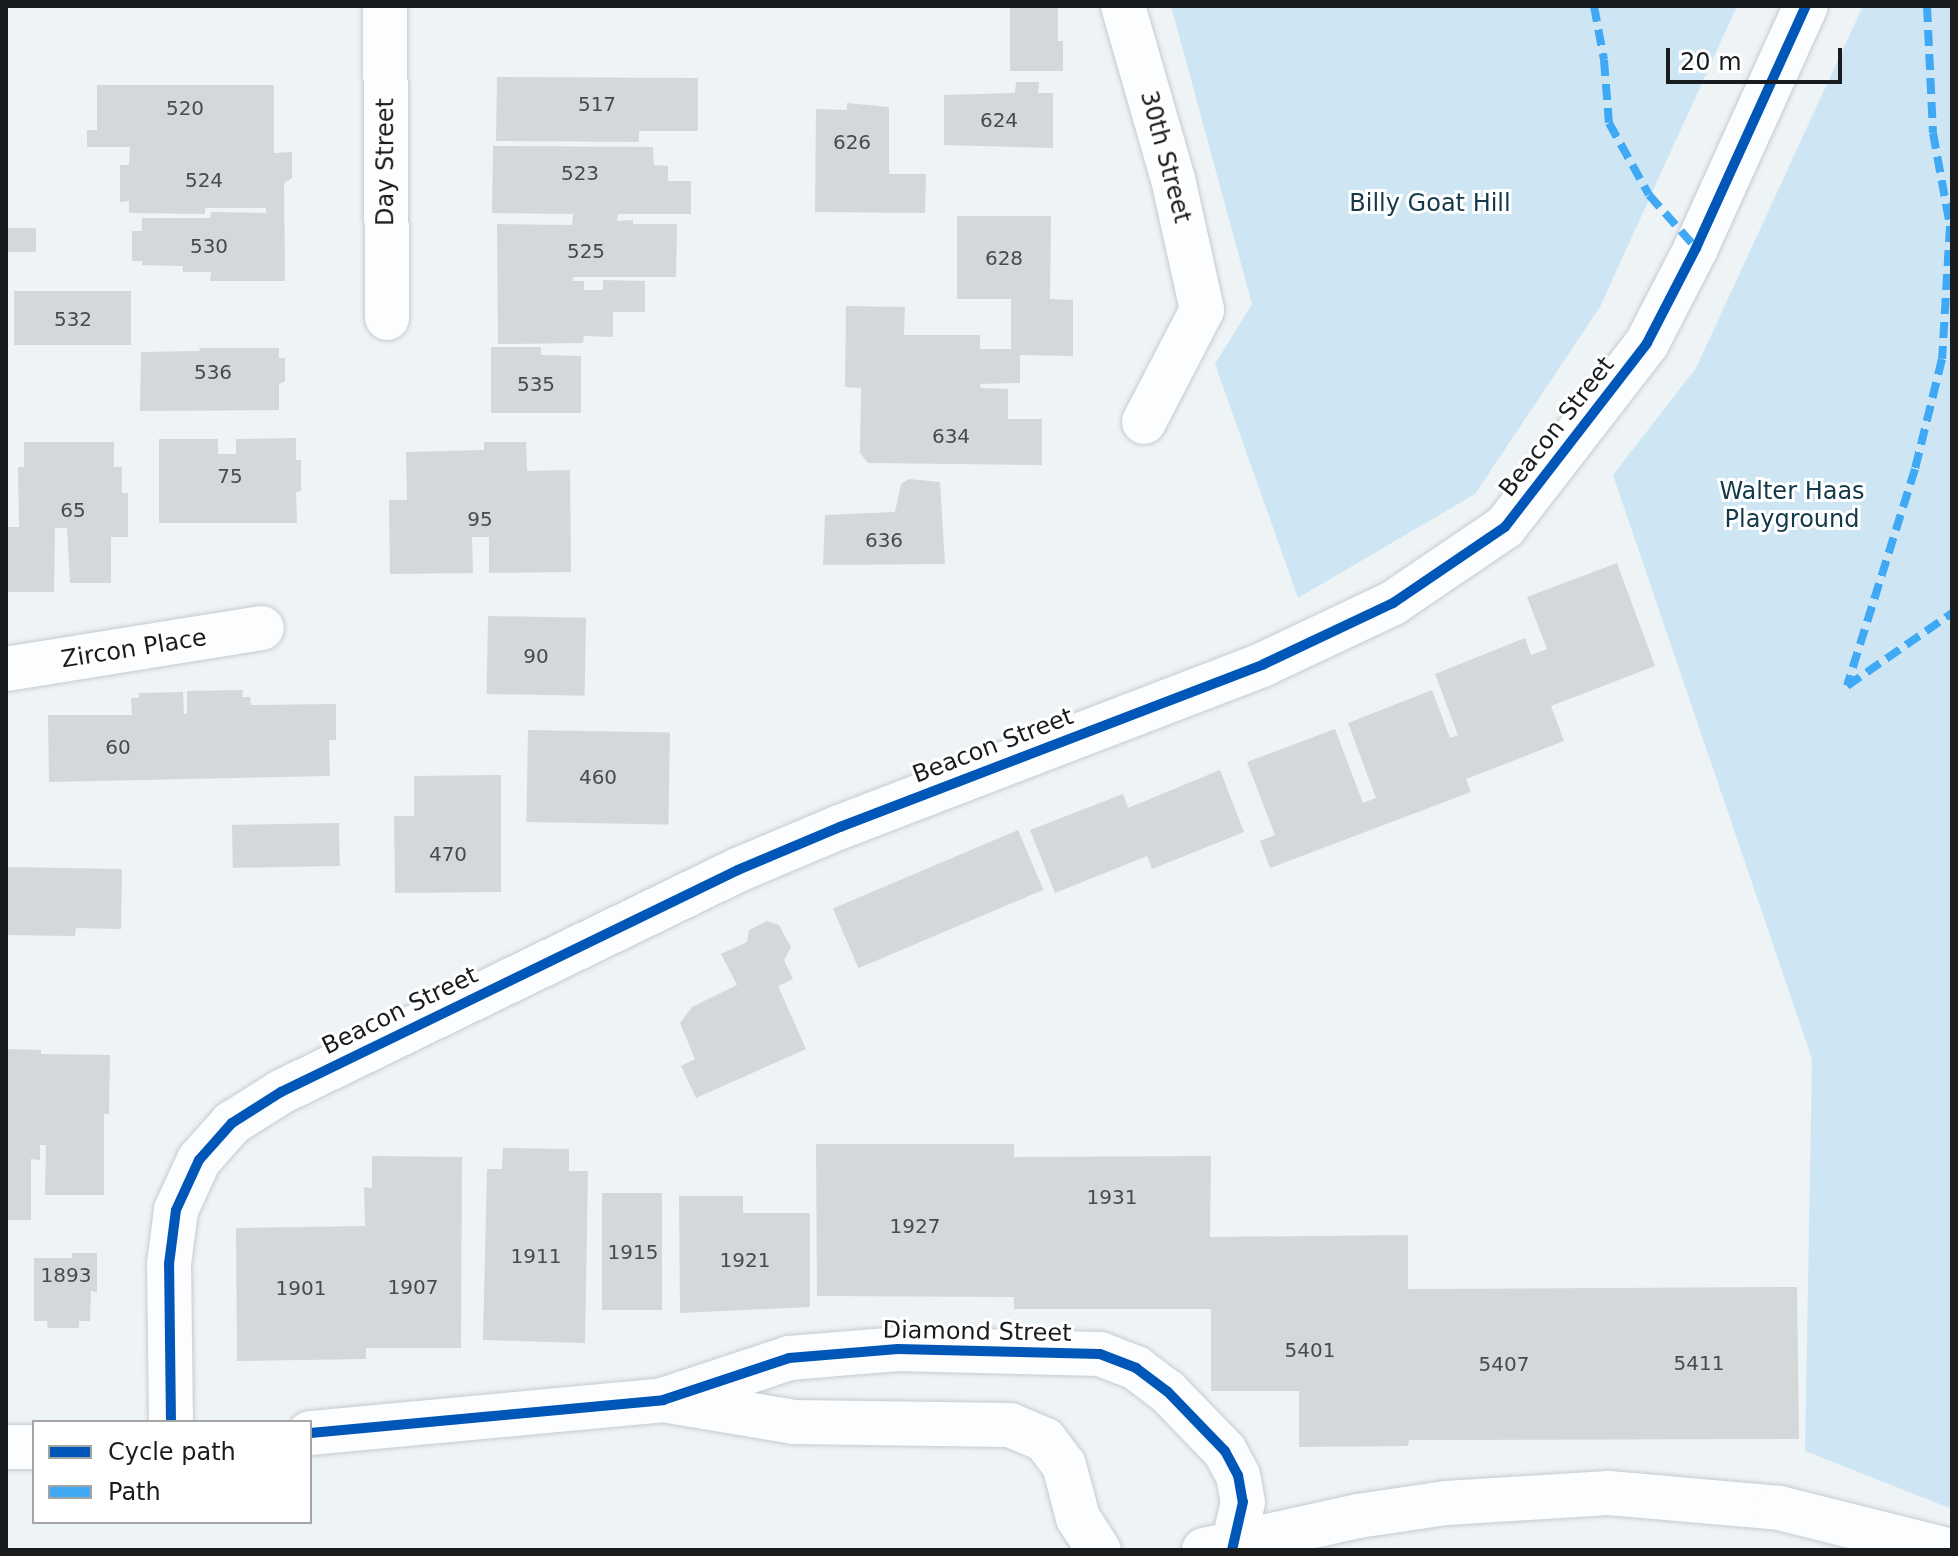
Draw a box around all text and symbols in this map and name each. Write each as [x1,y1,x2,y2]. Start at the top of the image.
scale bar [1670,32,1846,82]
text: 20 m [1680,48,1742,76]
street label: 30th Street [1134,88,1196,226]
house number: 517 [578,92,616,116]
house number: 520 [166,96,204,120]
street label: Day Street [372,98,400,226]
house number: 624 [980,108,1018,132]
house number: 626 [833,130,871,154]
house number: 523 [561,161,599,185]
house number: 524 [185,168,223,192]
park label: Billy Goat Hill [1349,190,1511,218]
house number: 530 [190,234,228,258]
house number: 525 [567,239,605,263]
house number: 628 [985,246,1023,270]
house number: 532 [54,307,92,331]
street label: Beacon Street [1493,351,1621,503]
house number: 536 [194,360,232,384]
house number: 535 [517,372,555,396]
house number: 634 [932,424,970,448]
house number: 75 [217,464,243,488]
park label: Walter Haas Playground [1719,478,1865,534]
house number: 65 [60,498,86,522]
house number: 95 [467,507,493,531]
house number: 636 [865,528,903,552]
street label: Zircon Place [59,623,209,675]
house number: 90 [523,644,549,668]
street label: Beacon Street [909,702,1077,790]
house number: 60 [105,735,131,759]
house number: 460 [579,765,617,789]
house number: 470 [429,842,467,866]
street label: Beacon Street [317,961,483,1061]
house number: 1931 [1087,1185,1137,1209]
house number: 1927 [890,1214,940,1238]
house number: 1915 [608,1240,658,1264]
house number: 1911 [511,1244,561,1268]
house number: 1921 [720,1248,770,1272]
house number: 1893 [41,1263,91,1287]
house number: 1907 [388,1275,438,1299]
house number: 1901 [276,1276,326,1300]
street label: Diamond Street [882,1316,1072,1348]
house number: 5401 [1285,1338,1335,1362]
house number: 5411 [1674,1351,1724,1375]
house number: 5407 [1479,1352,1529,1376]
legend [32,1420,312,1524]
text: Cycle path [108,1438,236,1466]
text: Path [108,1478,161,1506]

